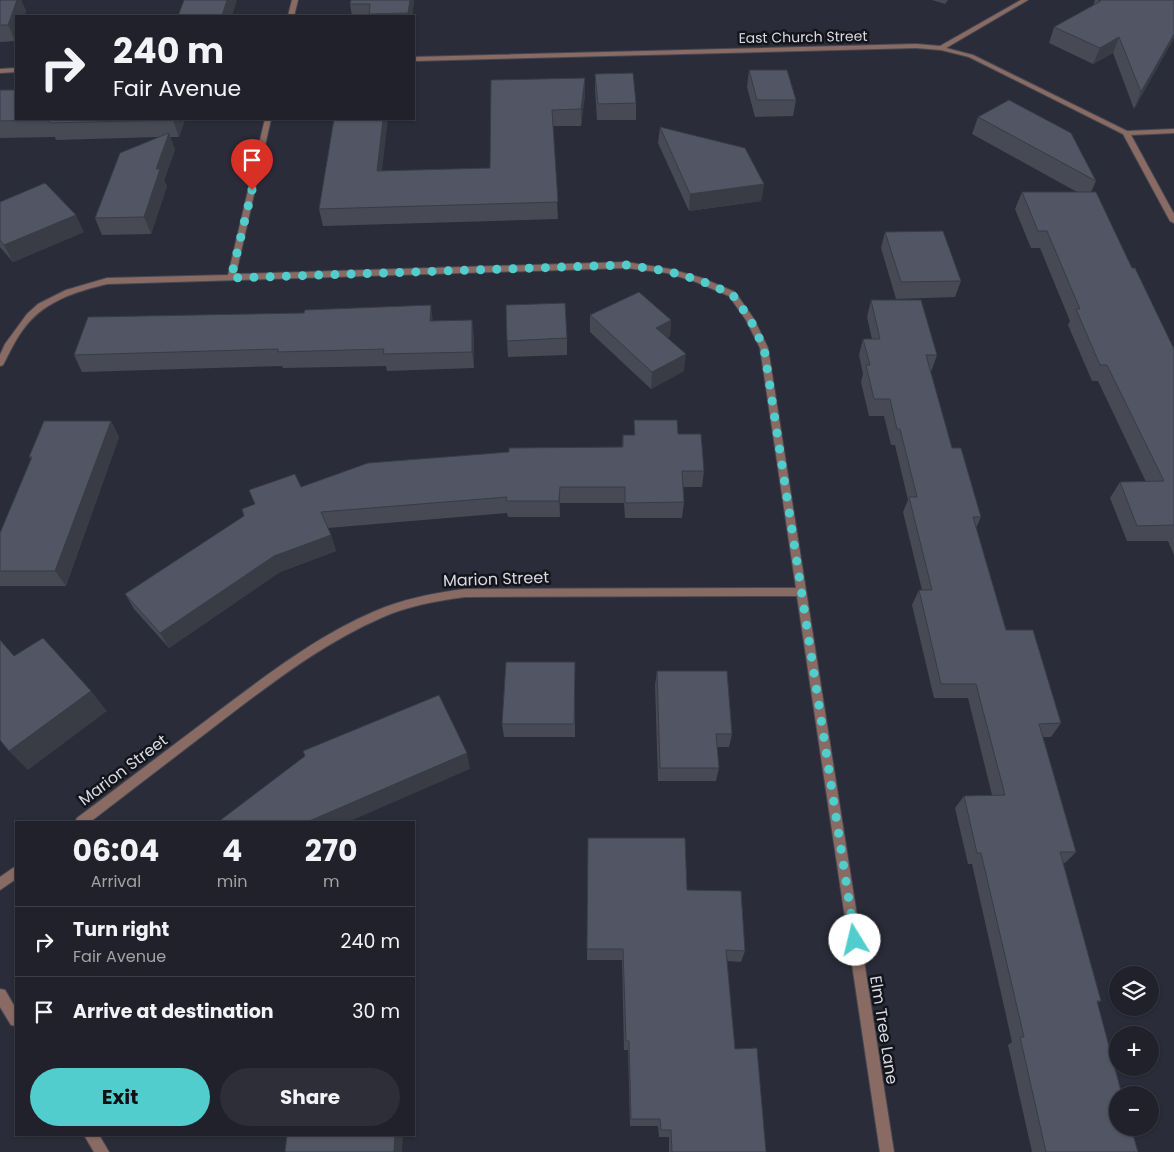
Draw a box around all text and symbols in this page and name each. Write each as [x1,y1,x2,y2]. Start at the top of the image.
text: 240 m [113,26,224,75]
street label: East Church Street [738,26,868,48]
icon: right [30,35,95,100]
text: Fair Avenue [113,73,241,104]
pin [231,139,273,190]
icon: arrive [238,146,266,174]
street label: Marion Street [443,566,550,592]
street label: Marion Street [74,729,172,811]
text: 06:04 [72,829,159,872]
text: 4 [222,829,242,872]
text: 270 [305,829,358,872]
text: Arrival [91,870,141,893]
text: min [217,870,247,893]
text: m [323,870,339,893]
position arrow [828,913,880,965]
text: Turn right [73,916,169,943]
icon: right [30,928,58,956]
text: 240 m [341,928,400,955]
text: Fair Avenue [73,945,166,968]
map controls [1109,966,1159,1136]
button: layers [1109,966,1159,1016]
street label: Elm Tree Lane [864,974,904,1086]
icon: arrive [30,998,58,1026]
text: Arrive at destination [73,998,274,1025]
text: 30 m [352,998,400,1025]
button: + [1109,1026,1159,1076]
button: Exit [30,1068,210,1126]
button: Share [220,1068,400,1126]
button: − [1109,1086,1159,1136]

